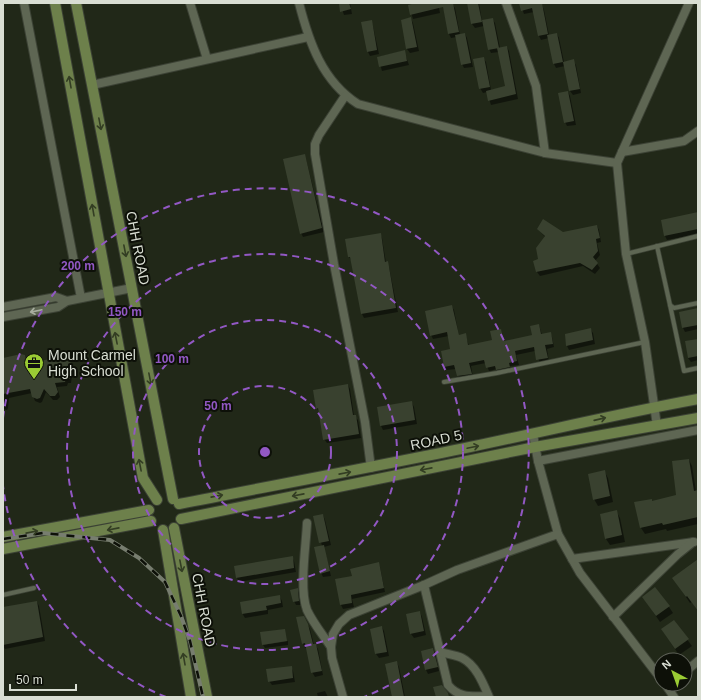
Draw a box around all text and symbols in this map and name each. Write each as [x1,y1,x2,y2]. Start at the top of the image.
one-way arrow [66,76,74,89]
one-way arrow [96,117,104,130]
one-way arrow [89,204,97,217]
street label: CHH ROAD [123,210,153,286]
one-way arrow [121,244,129,257]
text: 200 m [61,259,95,273]
text: 150 m [108,305,142,319]
one-way arrow [30,307,43,315]
one-way arrow [112,332,120,345]
place label: Mount Carmel High School [48,347,136,379]
office icon: Mount Carmel High School [23,352,45,380]
text: 100 m [155,352,189,366]
one-way arrow [146,372,154,385]
text: 50 m [204,399,232,413]
one-way arrow [593,415,606,423]
street label: ROAD 5 [409,427,463,453]
one-way arrow [466,442,479,450]
centre of rings [258,445,272,459]
one-way arrow [136,459,144,472]
one-way arrow [420,465,433,473]
one-way arrow [338,468,351,476]
one-way arrow [292,491,305,499]
one-way arrow [211,492,224,500]
one-way arrow [106,525,119,533]
one-way arrow [25,527,38,535]
one-way arrow [177,559,185,572]
street label: CHH ROAD [189,572,219,648]
one-way arrow [180,652,188,665]
north arrow [653,652,693,692]
text: N [660,657,673,672]
scale bar [10,666,76,692]
text: 50 m [16,673,43,687]

